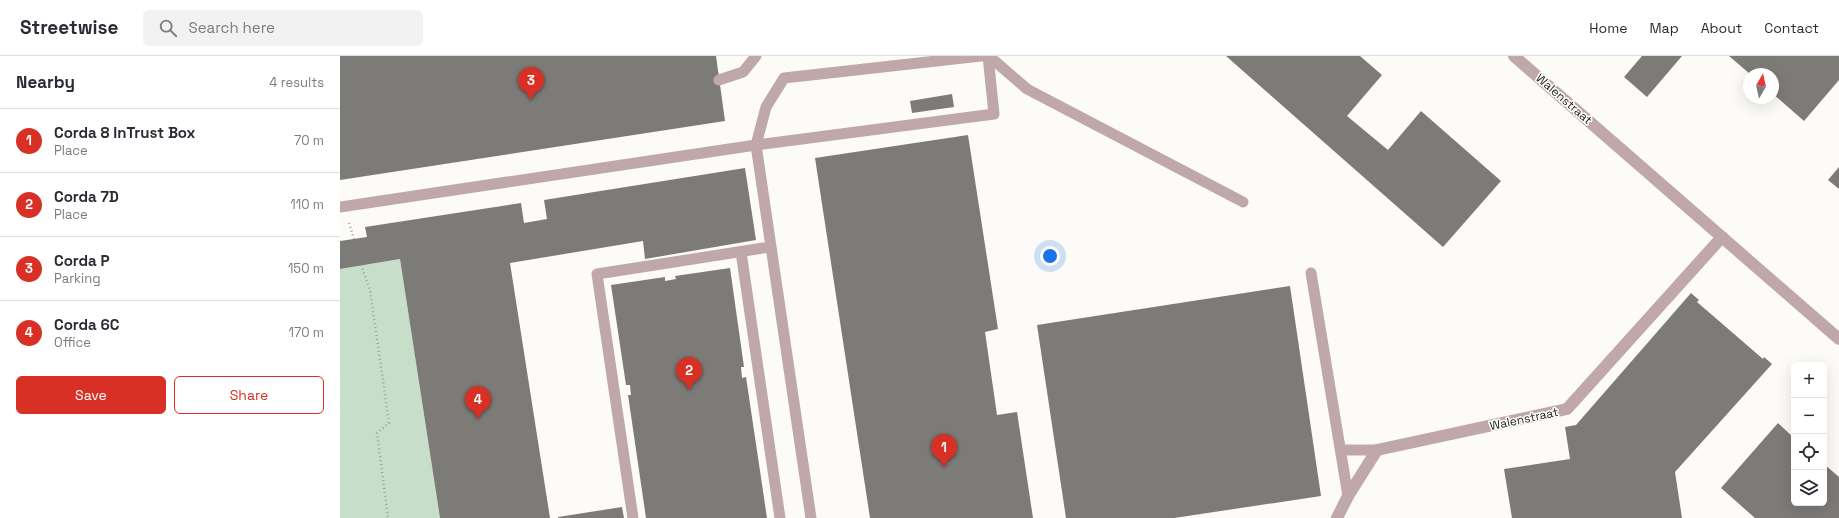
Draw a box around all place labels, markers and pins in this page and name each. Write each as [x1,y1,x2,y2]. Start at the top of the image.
pin: 3 [518,67,544,100]
pin: 2 [676,357,702,390]
pin: 4 [465,386,491,419]
pin: 1 [931,434,957,467]

